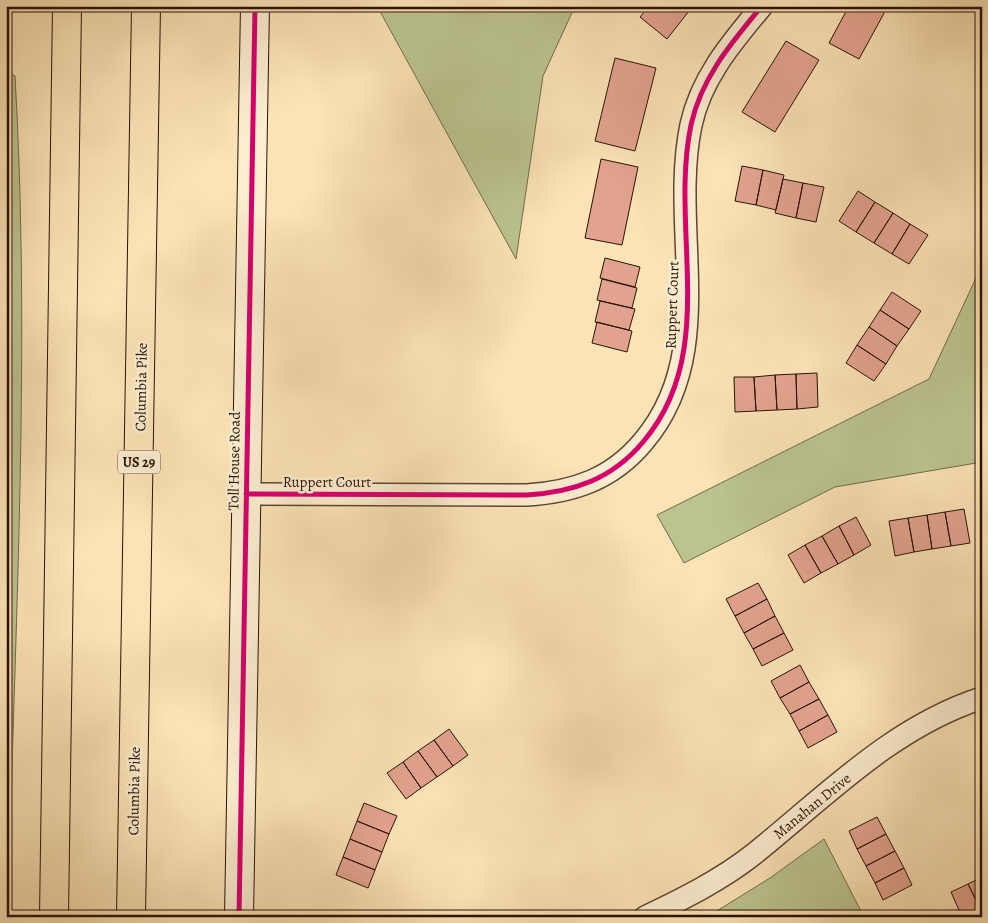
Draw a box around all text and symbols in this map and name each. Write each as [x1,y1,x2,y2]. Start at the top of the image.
street label: Ruppert Court [660,260,684,350]
street label: Columbia Pike [130,342,152,432]
street label: Toll House Road [223,411,245,510]
road number: US 29 [118,451,160,474]
street label: Ruppert Court [283,472,371,492]
street label: Columbia Pike [123,746,145,836]
street label: Manahan Drive [769,768,855,844]

